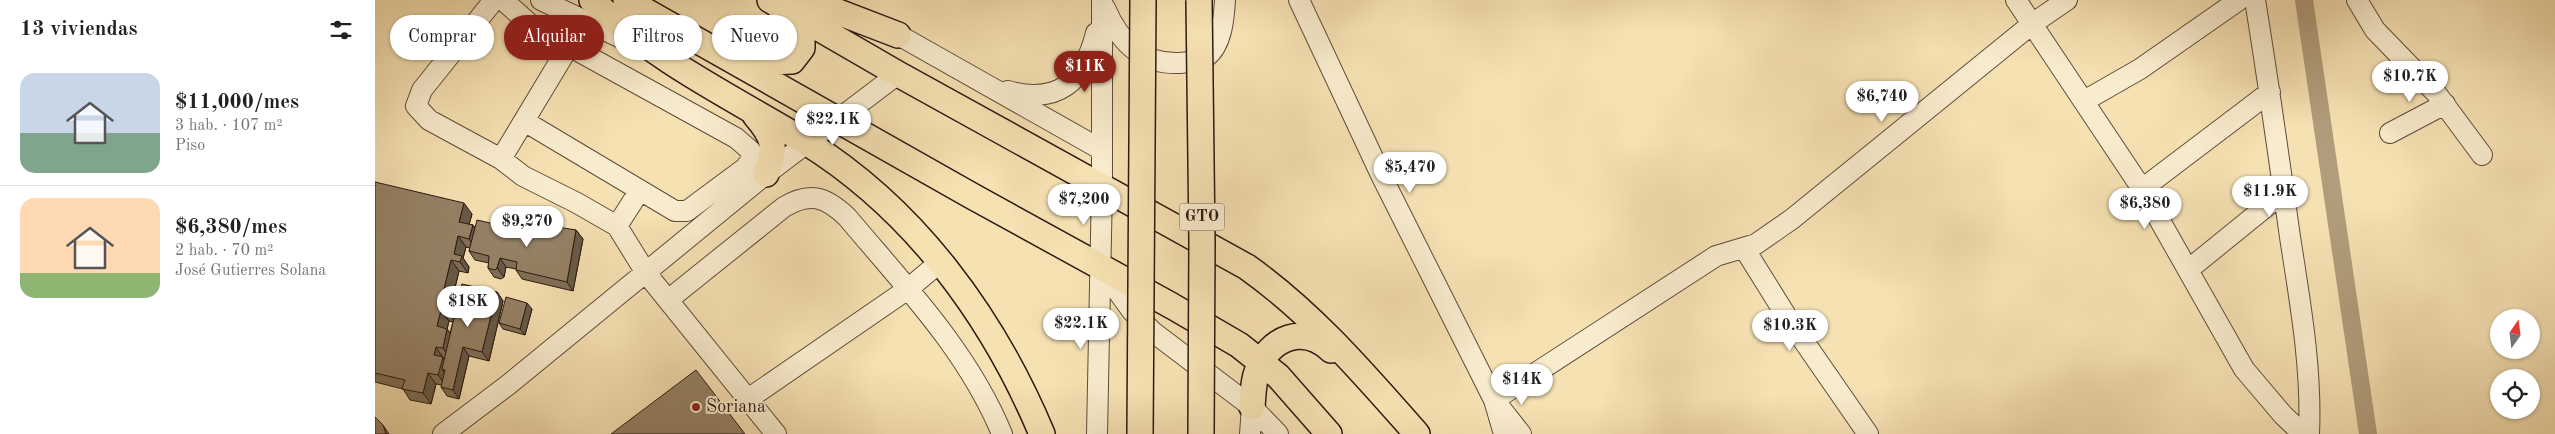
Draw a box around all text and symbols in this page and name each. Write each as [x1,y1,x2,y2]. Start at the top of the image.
chip: Comprar [390,15,494,60]
chip: Alquilar [504,15,604,60]
chip: Filtros [614,15,702,60]
chip: Nuevo [712,15,797,60]
icon: filters [327,16,355,44]
text: 13 viviendas [20,19,138,40]
pin: $11K [1055,51,1115,93]
text: $11K [1065,59,1105,75]
pin: $10.7K [2369,61,2451,103]
text: $10.7K [2383,69,2437,85]
pin: $6,740 [1841,80,1923,123]
text: $6,740 [1857,89,1907,105]
text: $11,000/mes [175,92,299,113]
icon: home [60,93,120,153]
pin: $22.1K [792,104,874,146]
text: $22.1K [806,112,860,128]
text: 3 hab. · 107 m² [175,118,283,134]
text: Piso [175,138,205,154]
pin: $5,470 [1369,152,1451,194]
text: $5,470 [1385,160,1435,176]
pin: $11.9K [2229,176,2311,218]
pin: $7,200 [1043,184,1125,226]
text: $11.9K [2243,184,2297,200]
pin: $6,380 [2104,188,2186,230]
text: $7,200 [1059,192,1109,208]
text: $6,380 [2120,196,2170,212]
road number: GTO [1179,203,1225,230]
pin: $9,270 [486,206,568,248]
text: $9,270 [502,214,552,230]
text: $6,380/mes [175,217,287,238]
icon: home [60,218,120,278]
text: 2 hab. · 70 m² [175,243,273,259]
text: José Gutierres Solana [175,263,326,279]
pin: $18K [438,286,498,328]
text: $18K [448,294,488,310]
pin: $22.1K [1040,308,1122,350]
north arrow [2490,309,2540,359]
map controls [2490,309,2540,419]
pin: $10.3K [1749,310,1831,352]
text: $22.1K [1054,316,1108,332]
text: $10.3K [1763,318,1817,334]
pin: $14K [1492,364,1552,406]
button: locate [2490,369,2540,419]
text: $14K [1502,372,1542,388]
place label: Soriana [706,398,766,416]
marker: Soriana [690,401,702,413]

